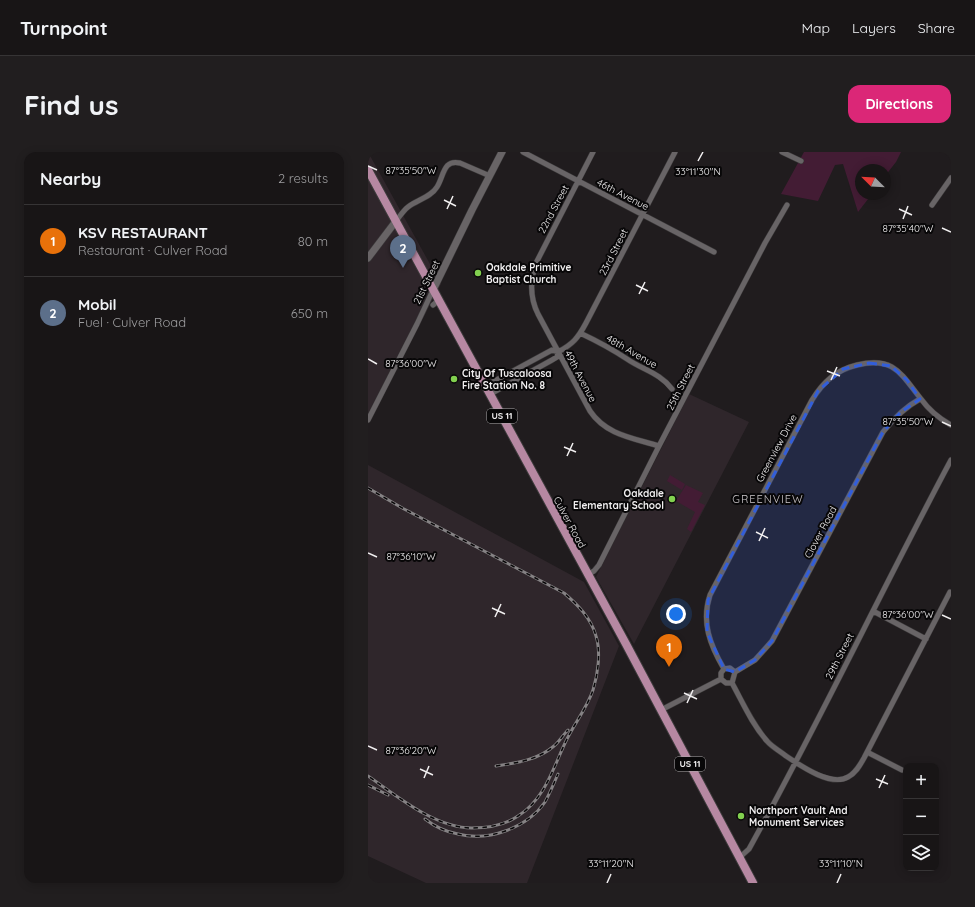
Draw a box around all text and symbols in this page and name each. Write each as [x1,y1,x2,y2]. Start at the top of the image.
text: Turnpoint [20,16,108,40]
text: Map [801,19,830,37]
text: Layers [852,19,896,37]
text: Share [918,19,955,37]
button: Directions [848,85,951,123]
text: Find us [24,87,118,122]
text: 87°35'50"W [385,164,437,177]
north arrow [855,164,891,200]
text: 33°11'30"N [675,165,721,178]
text: Nearby [40,168,101,189]
text: 2 results [278,170,328,186]
street label: 46th Avenue [595,176,651,213]
street label: 22nd Street [535,182,572,236]
text: 87°35'40"W [883,222,934,235]
text: KSV RESTAURANT [78,223,208,242]
street label: 23rd Street [596,226,631,278]
text: 1 [50,233,56,249]
text: 80 m [298,233,328,249]
pin: 2 [390,235,416,268]
text: Restaurant · Culver Road [78,242,227,258]
street label: 21st Street [410,258,443,306]
place label: Oakdale Primitive Baptist Church [486,261,572,286]
marker: Oakdale Primitive Baptist Church [473,268,483,278]
text: Mobil [78,295,117,314]
text: 2 [49,305,57,321]
text: 650 m [291,305,328,321]
text: Fuel · Culver Road [78,314,186,330]
street label: 48th Avenue [604,332,660,371]
street label: 49th Avenue [562,348,600,405]
text: 87°36'00"W [385,357,437,370]
street label: 25th Street [663,361,698,413]
place label: City Of Tuscaloosa Fire Station No. 8 [462,367,552,392]
marker: City Of Tuscaloosa Fire Station No. 8 [449,374,459,384]
road number: US 11 [487,409,517,423]
street label: Greenview Drive [753,412,800,484]
text: 87°35'50"W [882,415,934,428]
place label: Oakdale Elementary School [573,487,664,512]
district label: GREENVIEW [732,492,804,506]
street label: Culver Road [551,494,589,550]
marker: Oakdale Elementary School [667,494,677,504]
street label: Clover Road [801,504,840,560]
text: 87°36'10"W [386,550,436,563]
your location [666,604,686,624]
text: 87°36'00"W [882,608,934,621]
street label: 29th Street [822,630,857,682]
pin: 1 [656,634,682,667]
text: 87°36'20"W [385,744,437,757]
road number: US 11 [675,757,705,771]
map controls [903,763,939,871]
button: + [903,763,939,799]
button: − [903,799,939,835]
place label: Northport Vault And Monument Services [749,804,848,829]
marker: Northport Vault And Monument Services [736,811,746,821]
button: layers [903,835,939,871]
text: 33°11'20"N [588,857,634,870]
text: 33°11'10"N [819,857,863,870]

